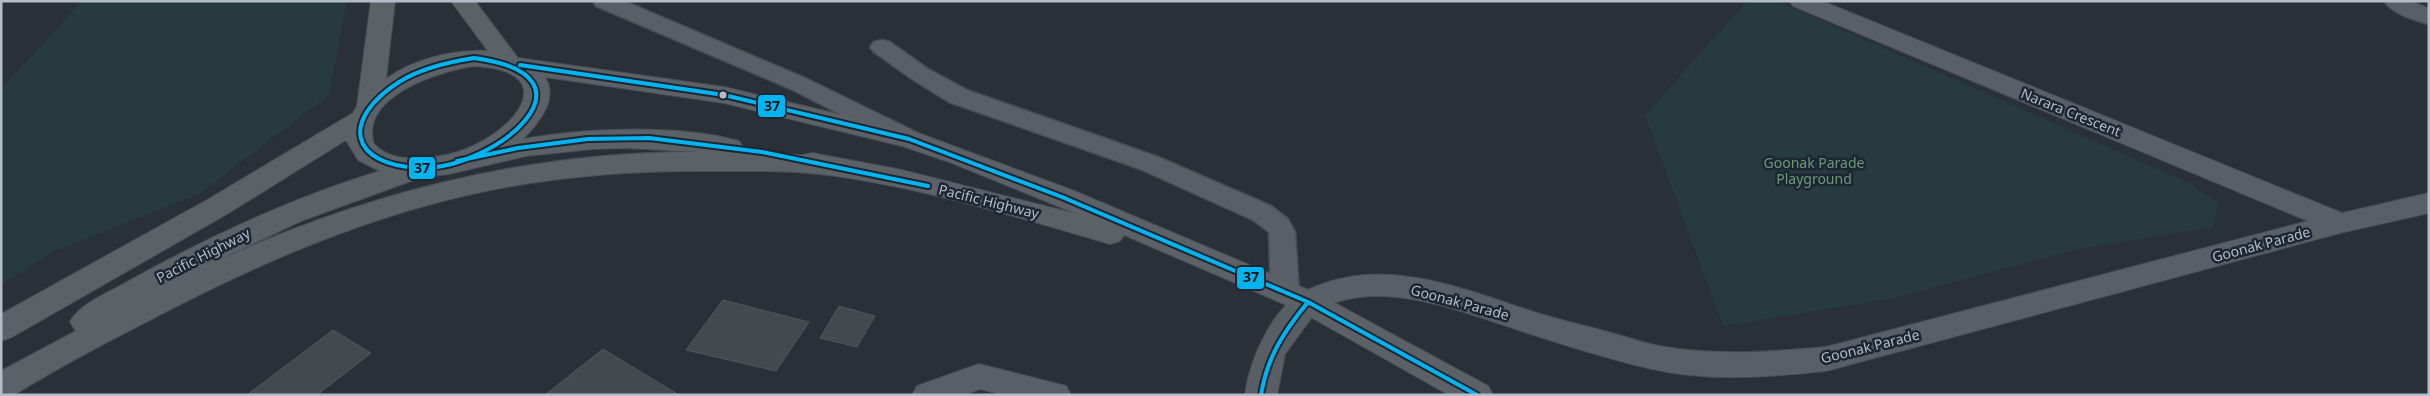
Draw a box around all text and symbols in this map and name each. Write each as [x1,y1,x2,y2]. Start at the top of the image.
street label: Narara Crescent [2018,83,2124,141]
unlabelled marker [718,90,728,100]
line badge: 37 [757,94,786,118]
text: 37 [764,96,780,115]
park label: Goonak Parade Playground [1764,153,1865,188]
line badge: 37 [408,156,436,180]
text: 37 [414,158,430,177]
street label: Pacific Highway [937,179,1042,223]
street label: Goonak Parade [2210,222,2312,266]
street label: Pacific Highway [153,223,254,287]
line badge: 37 [1236,266,1265,290]
text: 37 [1243,267,1259,286]
street label: Goonak Parade [1409,280,1511,324]
street label: Goonak Parade [1819,325,1921,367]

